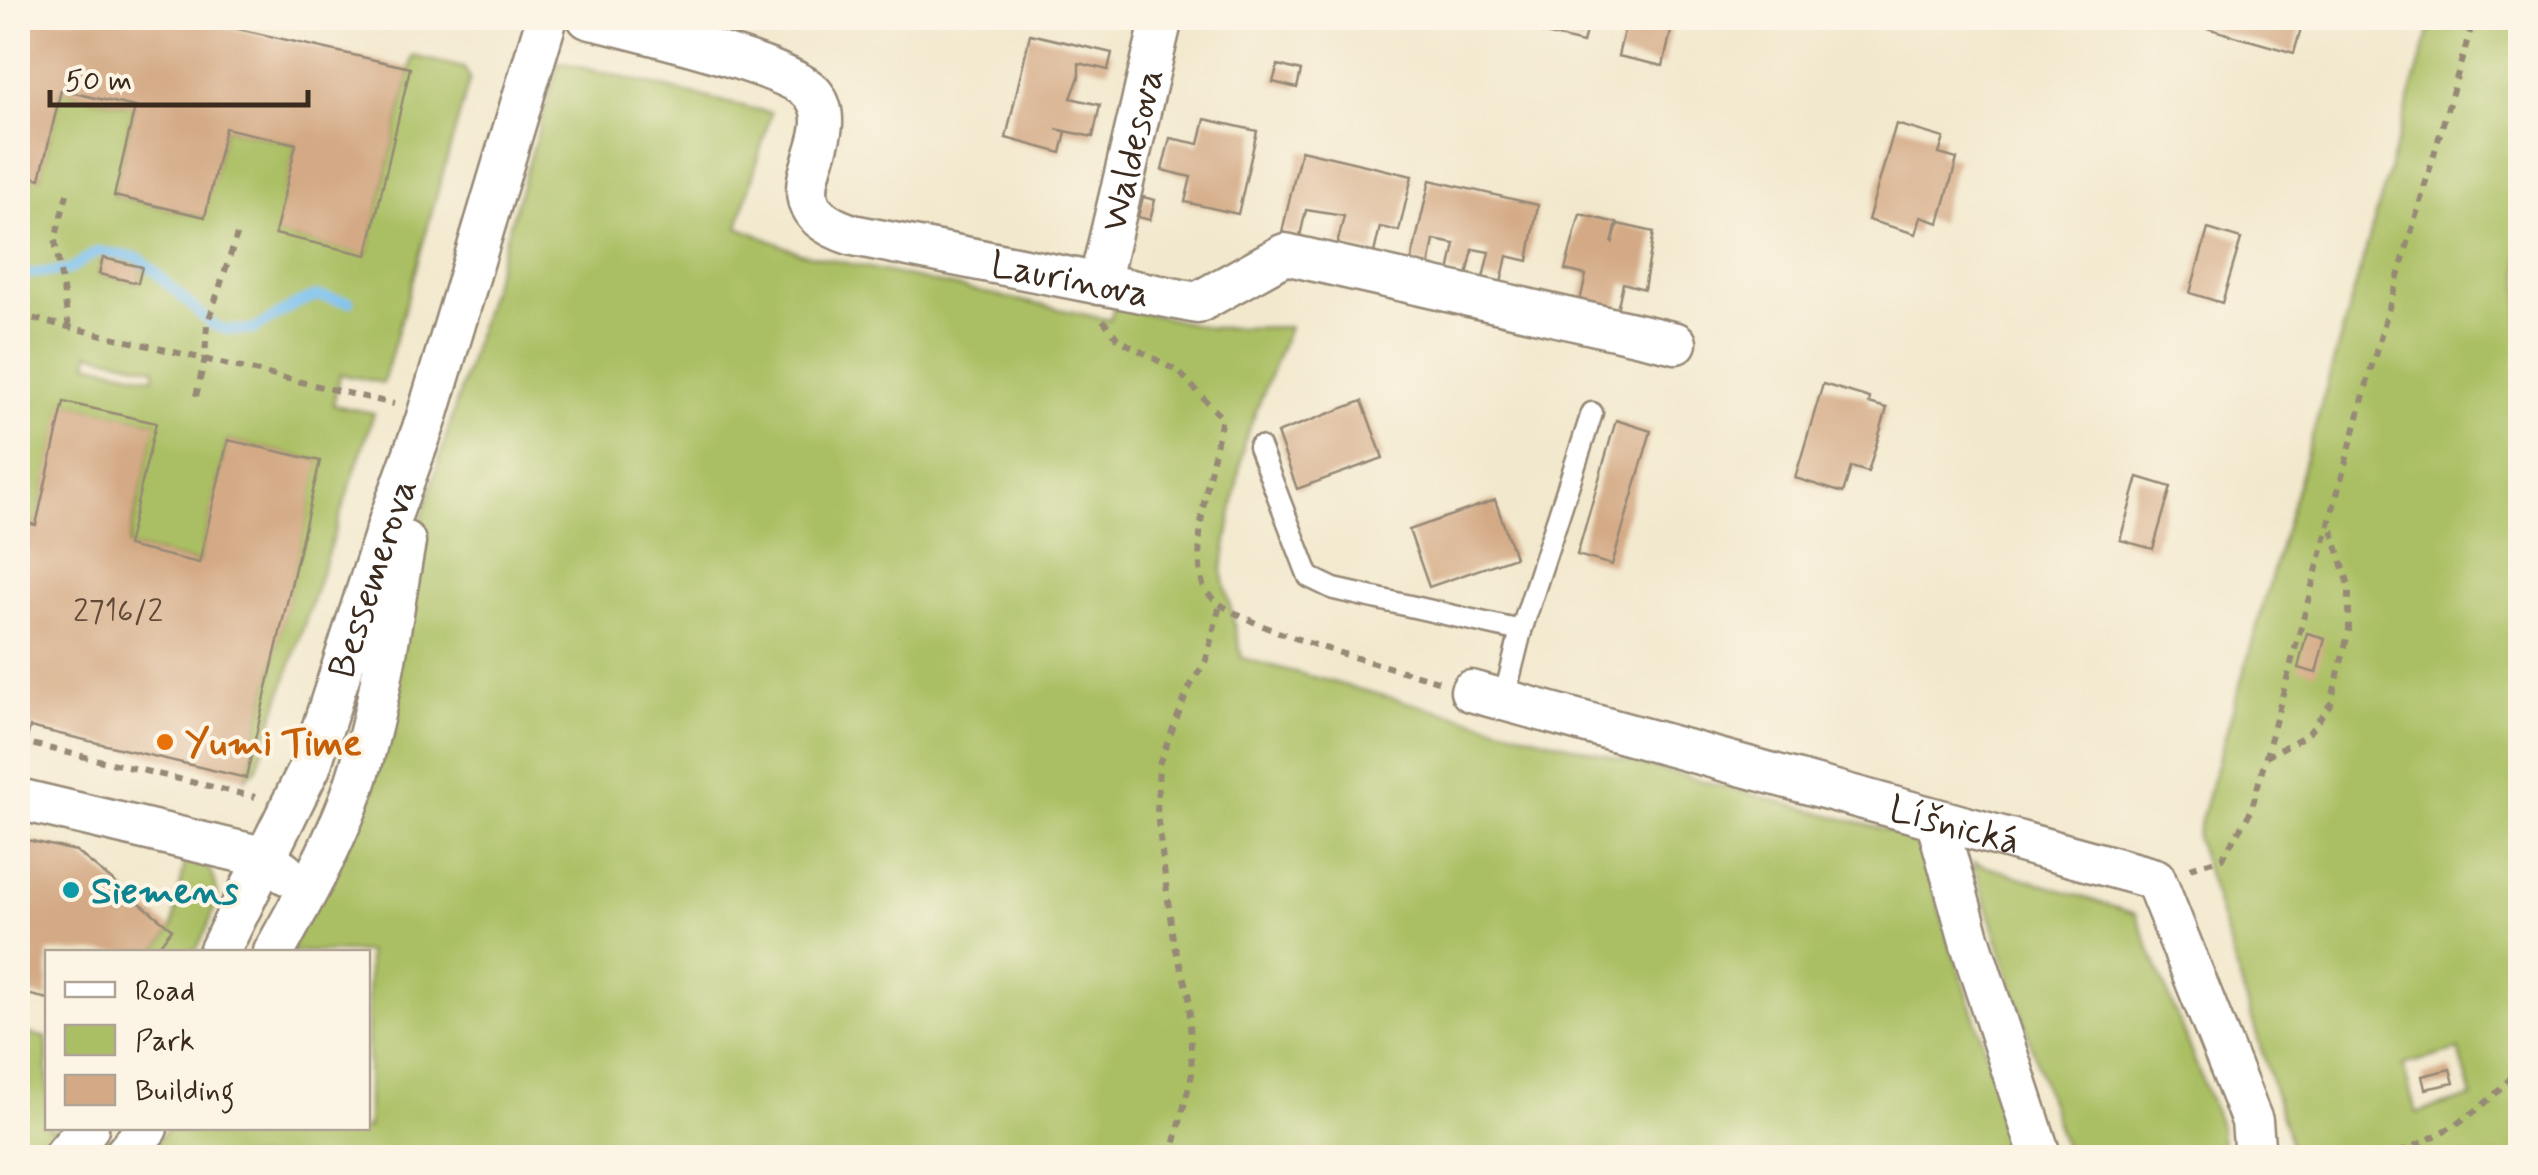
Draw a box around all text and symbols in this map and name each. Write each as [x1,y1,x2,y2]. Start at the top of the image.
scale bar [50,45,308,107]
text: 50 m [65,62,132,101]
street label: Waldesova [1090,64,1176,237]
street label: Laurinova [986,241,1154,320]
street label: Bessemerova [318,472,430,685]
house number: 2716/2 [73,591,163,633]
place label: Yumi Time [185,720,362,769]
marker: Yumi Time [154,731,176,753]
street label: Líšnická [1884,785,2025,868]
place label: Siemens [91,868,239,917]
marker: Siemens [60,879,82,901]
legend [45,950,370,1130]
text: Road [135,972,195,1011]
text: Park [135,1022,195,1061]
text: Building [135,1072,234,1114]

